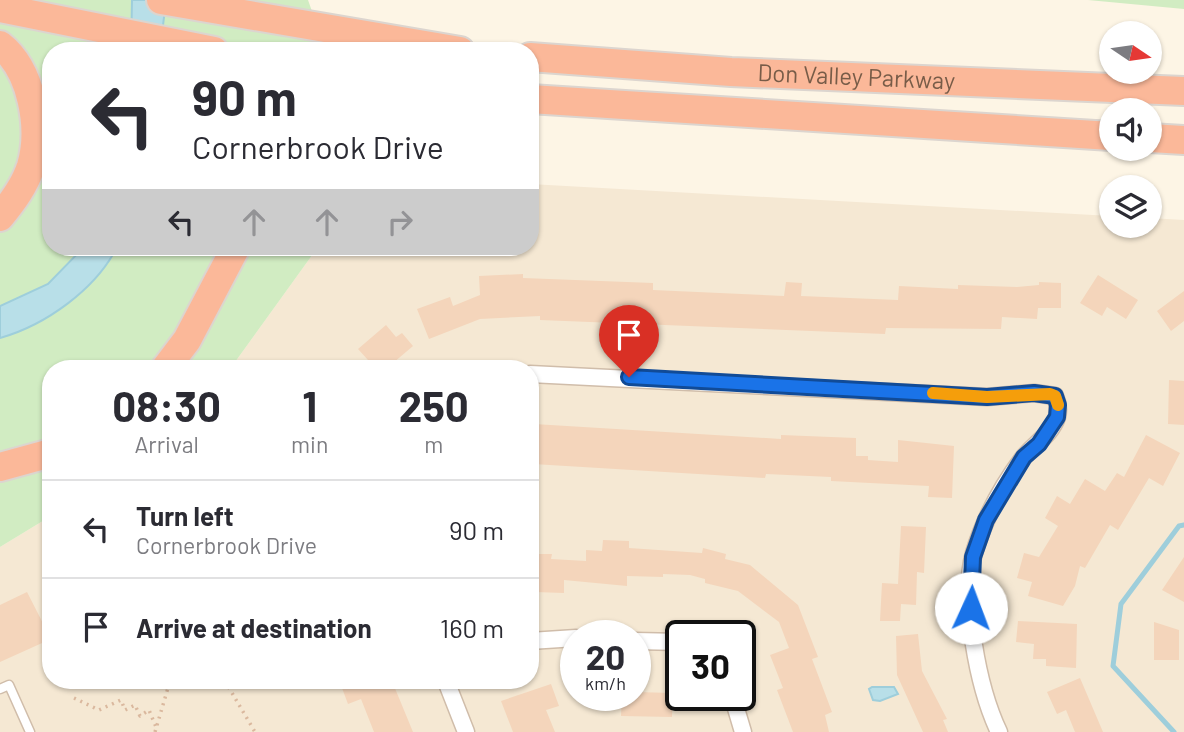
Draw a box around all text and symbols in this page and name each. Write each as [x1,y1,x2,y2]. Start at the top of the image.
north arrow [1099,21,1162,84]
map controls [1099,21,1162,238]
street label: Don Valley Parkway [757,57,956,94]
text: 90 m [192,67,297,126]
icon: left [77,70,168,161]
button: sound [1099,98,1162,161]
text: Cornerbrook Drive [192,127,444,165]
button: layers [1099,175,1162,238]
icon: left [162,203,200,241]
icon: ahead [235,203,273,241]
icon: ahead [308,203,346,241]
icon: right [381,203,419,241]
pin [599,305,659,377]
icon: arrive [610,316,648,354]
text: 08:30 [112,380,221,430]
text: 1 [302,380,317,430]
text: 250 [399,380,469,430]
text: Arrival [134,430,199,458]
text: min [291,430,328,458]
text: m [424,430,443,458]
text: Turn left [136,500,234,531]
icon: left [77,510,115,548]
text: 90 m [449,514,504,545]
text: Cornerbrook Drive [136,531,317,559]
position arrow [934,571,1008,645]
icon: arrive [77,608,115,646]
text: Arrive at destination [136,612,372,643]
text: 160 m [440,612,504,643]
speed limit sign: 30 [665,620,756,711]
text: 20 [586,635,625,677]
text: km/h [585,672,626,694]

